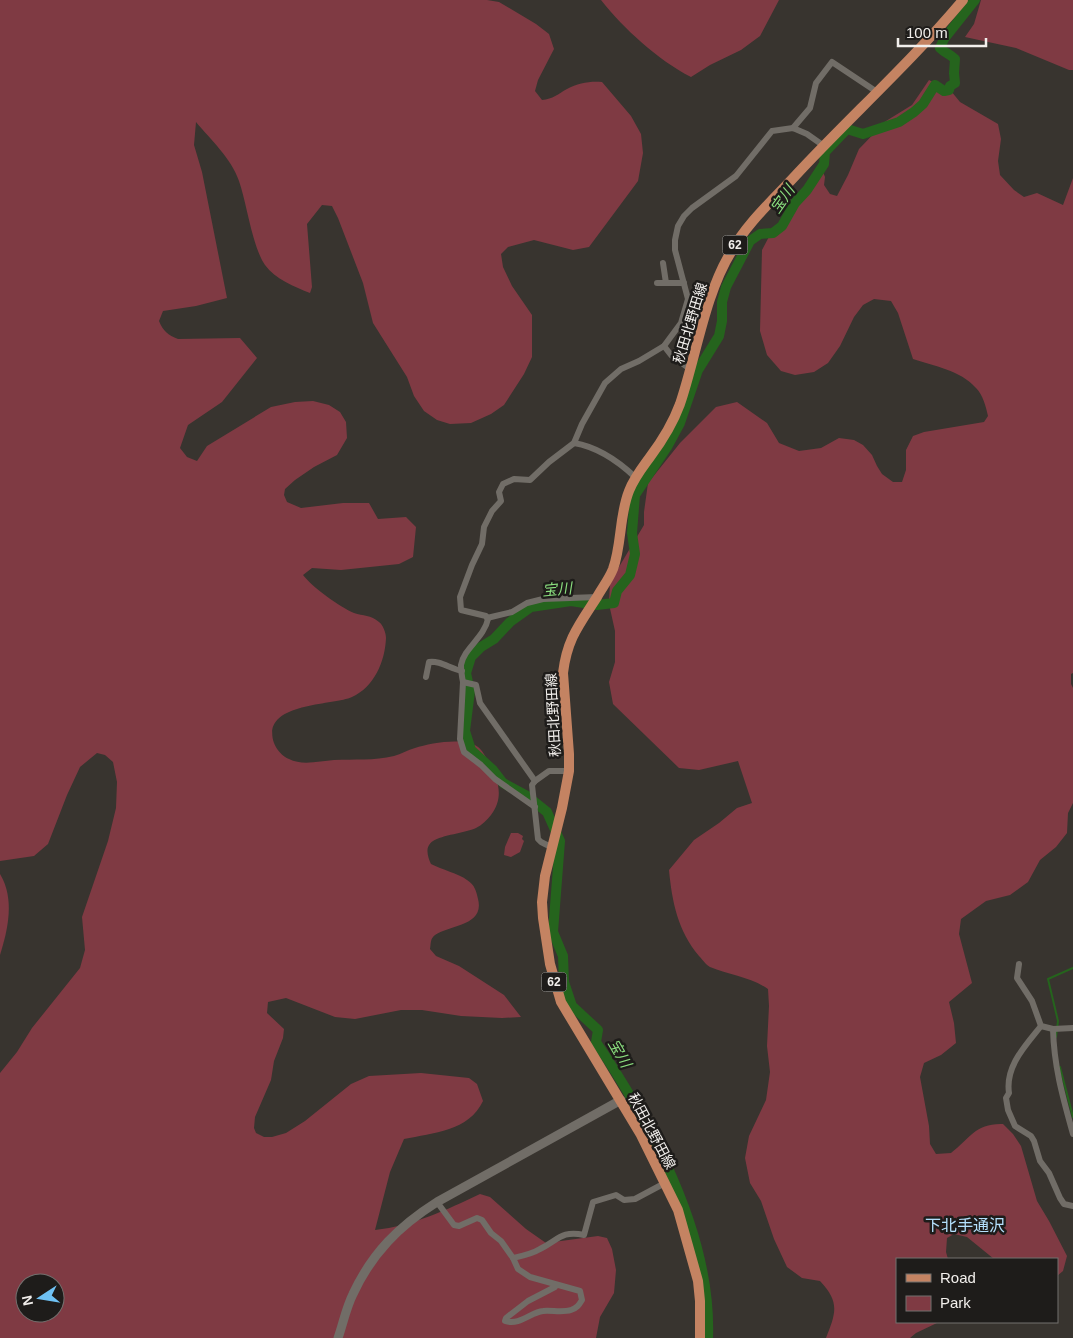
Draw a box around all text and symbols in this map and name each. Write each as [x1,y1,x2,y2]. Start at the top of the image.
scale bar [898,15,986,47]
text: 100 m [906,24,948,41]
water label: 宝川 [766,180,799,216]
road number: 62 [722,236,748,254]
street label: 秋田北野田線 [670,280,710,366]
water label: 宝川 [541,579,575,599]
street label: 秋田北野田線 [543,673,563,757]
road number: 62 [542,972,566,992]
water label: 宝川 [605,1036,636,1072]
street label: 秋田北野田線 [625,1090,679,1172]
district label: 下北手通沢 [925,1217,1005,1234]
legend [896,1258,1058,1323]
text: Road [940,1269,976,1286]
north arrow [15,1273,65,1323]
text: N [18,1294,36,1307]
text: Park [940,1294,971,1311]

